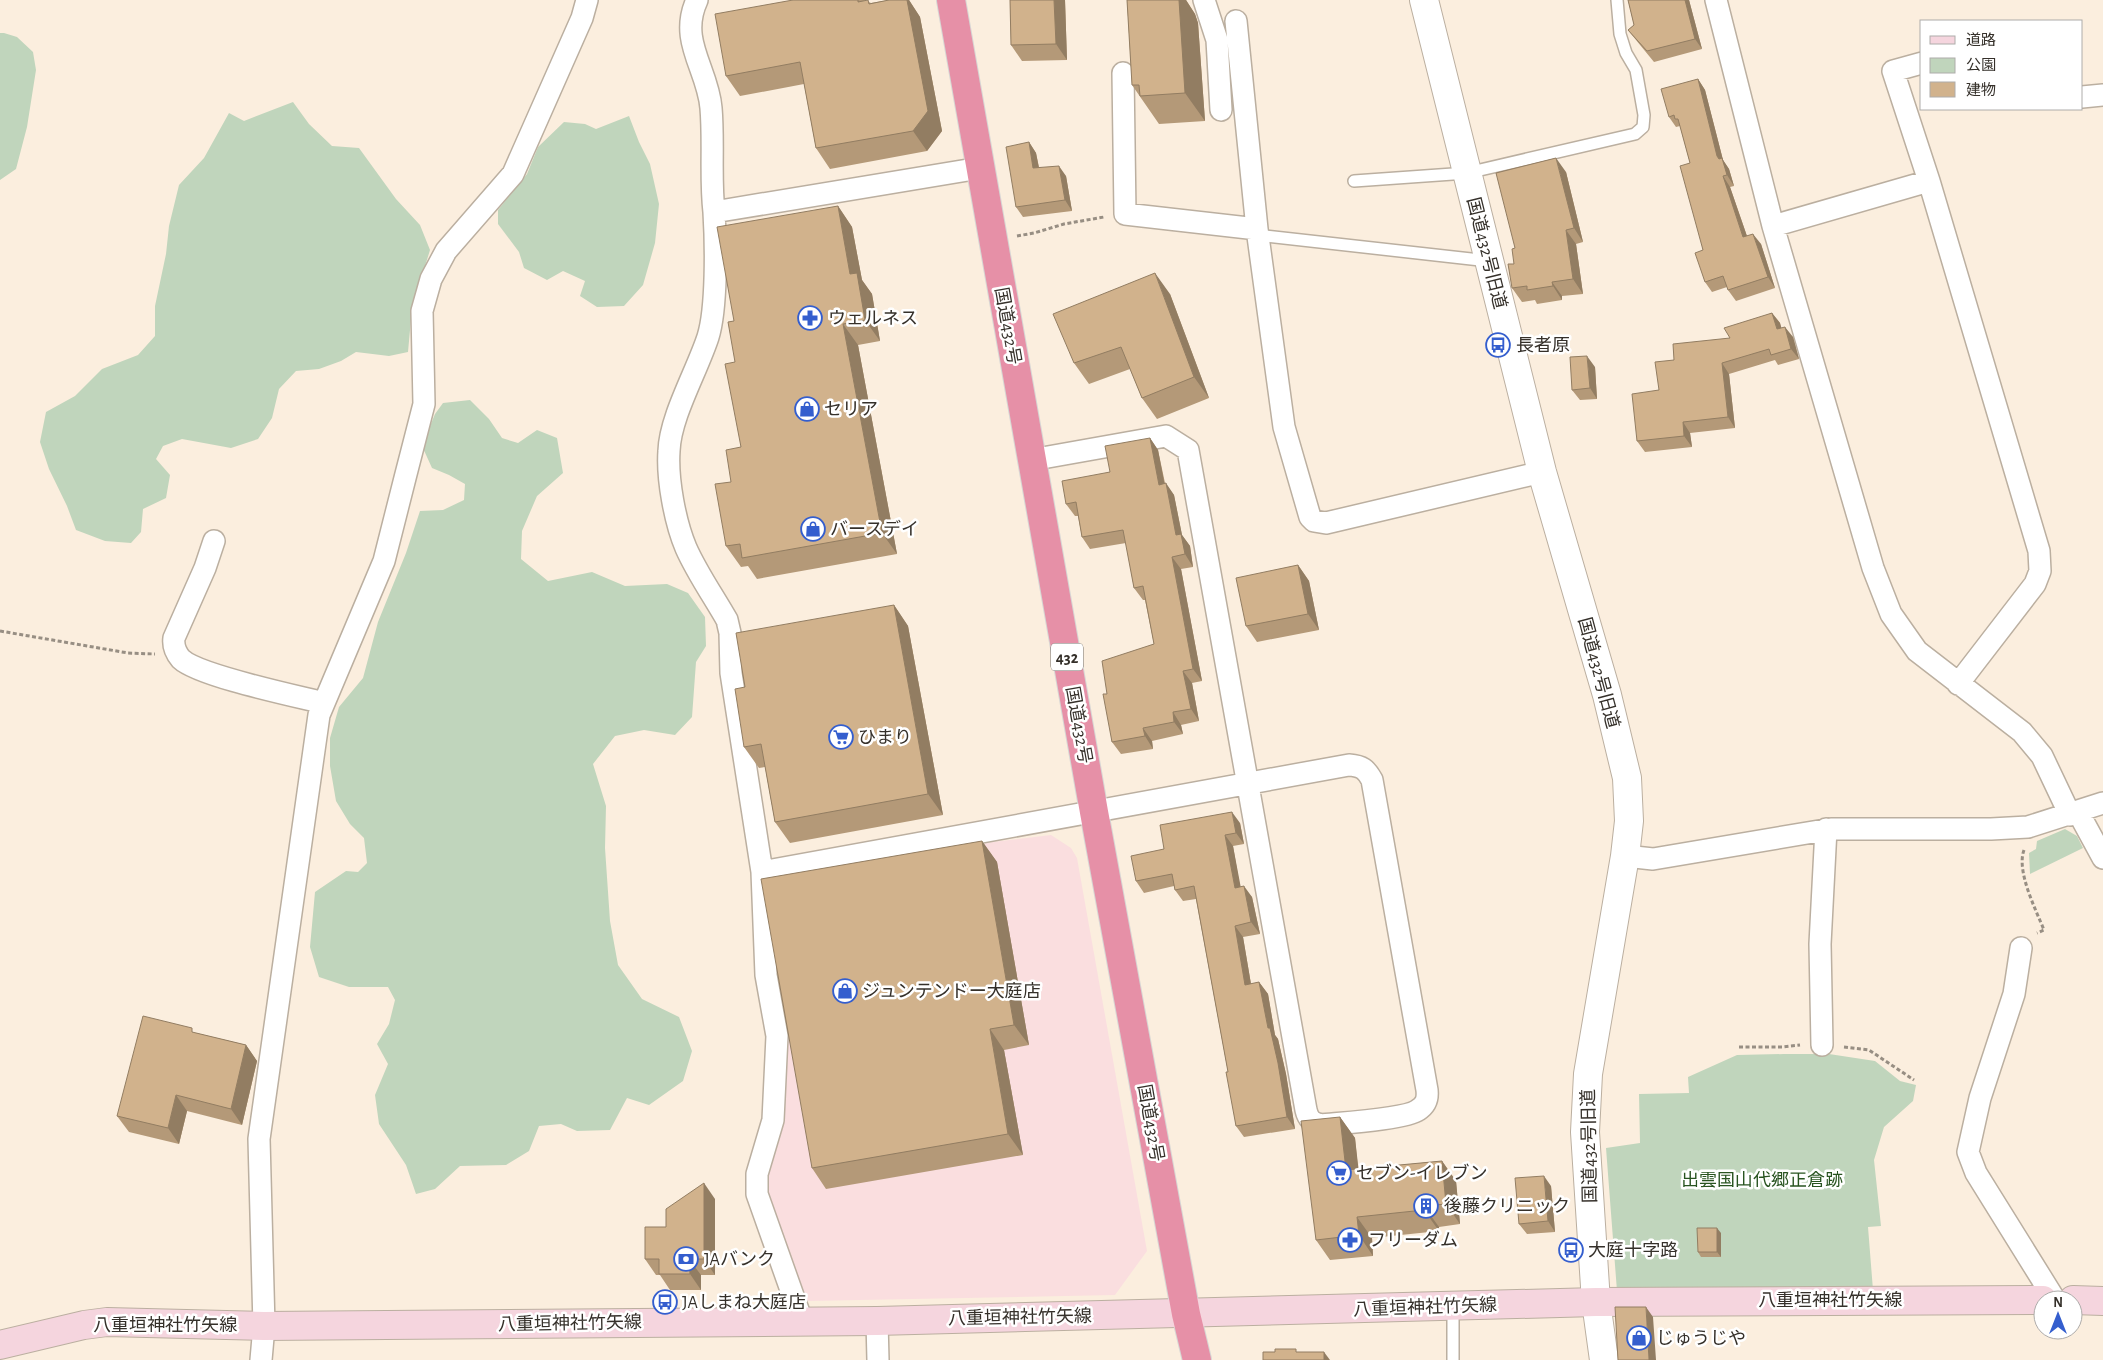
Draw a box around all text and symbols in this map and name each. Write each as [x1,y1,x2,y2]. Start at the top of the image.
legend [1920,20,2083,110]
text: 道路 [1966,32,1996,48]
text: 公園 [1966,57,1996,73]
text: 建物 [1966,82,1996,98]
street label: 国道432号旧道 [1463,195,1511,311]
street label: 国道432号 [991,286,1025,366]
pharmacy icon: ウェルネス [797,305,823,331]
place label: ウェルネス [828,310,918,328]
bus stop icon: 長者原 [1485,332,1511,358]
place label: 長者原 [1516,336,1570,355]
shop icon: セリア [794,396,820,422]
place label: セリア [824,401,878,419]
shop icon: バースデイ [800,516,826,542]
place label: バースデイ [830,519,919,539]
street label: 国道432号旧道 [1575,615,1623,731]
road number: 432 [1051,644,1083,670]
street label: 国道432号 [1062,685,1096,765]
supermarket icon: ひまり [828,724,854,750]
place label: ひまり [858,728,912,747]
shop icon: ジュンテンドー大庭店 [832,978,858,1004]
place label: ジュンテンドー大庭店 [862,982,1041,1001]
street label: 国道432号 [1134,1083,1168,1163]
street label: 国道432号旧道 [1578,1089,1600,1203]
supermarket icon: セブン-イレブン [1326,1160,1352,1186]
place label: セブン-イレブン [1356,1163,1488,1183]
park label: 出雲国山代郷正倉跡 [1681,1170,1843,1190]
building icon: 後藤クリニック [1413,1193,1439,1219]
place label: 後藤クリニック [1444,1197,1570,1216]
pharmacy icon: フリーダム [1337,1227,1363,1253]
place label: フリーダム [1368,1230,1458,1250]
bus stop icon: 大庭十字路 [1558,1237,1584,1263]
place label: 大庭十字路 [1588,1241,1678,1260]
bank icon: JAバンク [673,1246,699,1272]
place label: JAバンク [704,1250,775,1269]
bus stop icon: JAしまね大庭店 [652,1289,678,1315]
street label: 八重垣神社竹矢線 [1758,1290,1902,1310]
north arrow [2033,1290,2083,1340]
place label: JAしまね大庭店 [682,1293,806,1312]
street label: 八重垣神社竹矢線 [1353,1294,1497,1320]
text: N [2053,1296,2063,1310]
street label: 八重垣神社竹矢線 [948,1306,1092,1328]
street label: 八重垣神社竹矢線 [498,1312,642,1334]
street label: 八重垣神社竹矢線 [93,1315,237,1335]
shop icon: じゅうじや [1626,1325,1652,1351]
place label: じゅうじや [1656,1329,1746,1348]

